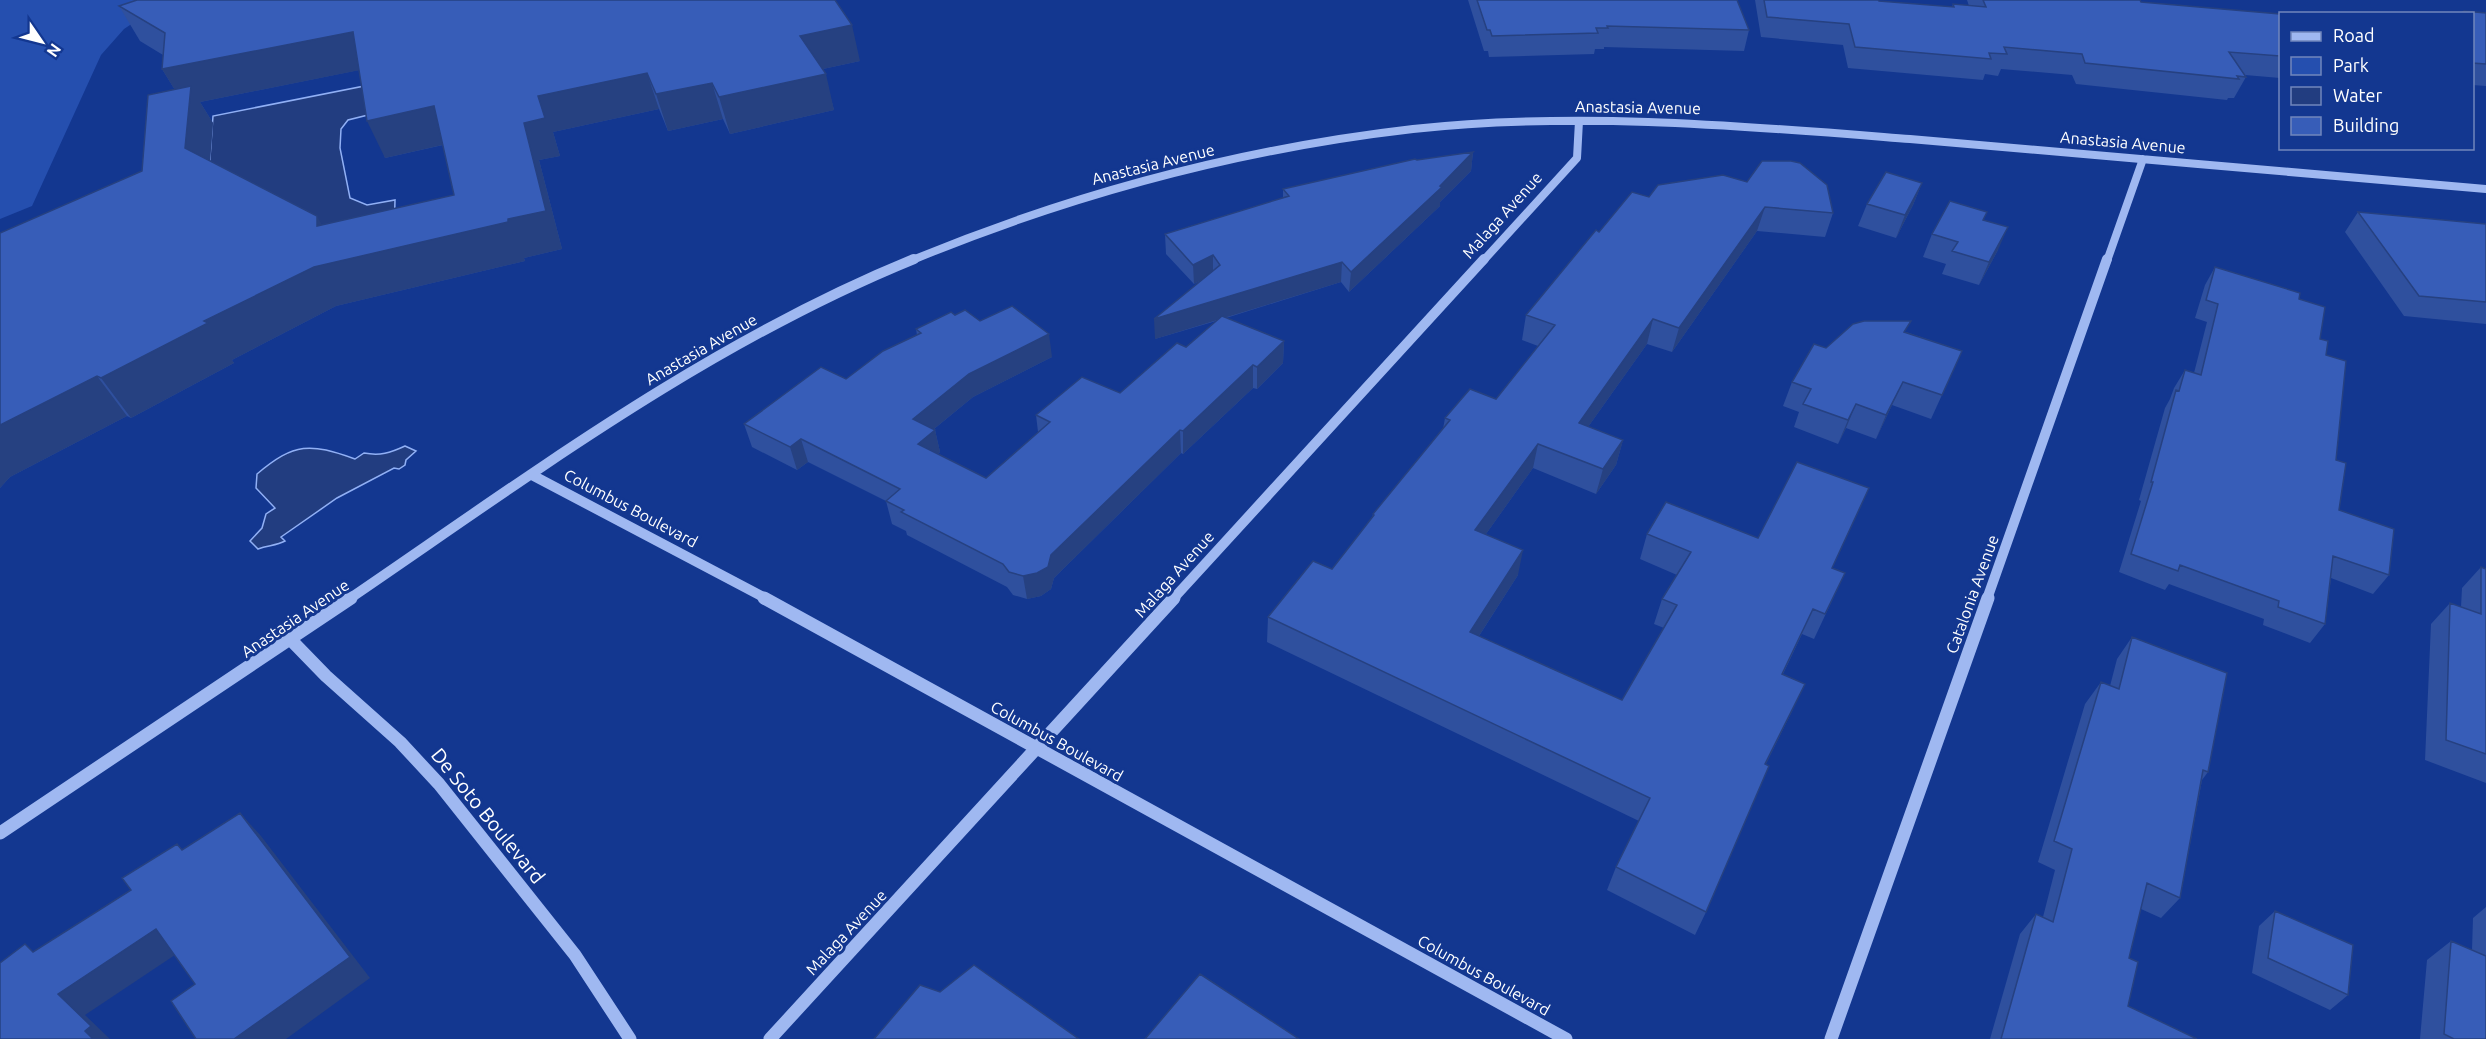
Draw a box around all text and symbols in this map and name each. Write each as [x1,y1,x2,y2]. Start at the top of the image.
north arrow [12,12,72,72]
legend [2279,12,2474,150]
text: Road [2333,25,2375,45]
text: N [43,41,65,61]
text: Park [2333,55,2369,75]
text: Water [2333,85,2383,105]
street label: Anastasia Avenue [1575,97,1701,117]
text: Building [2333,115,2399,135]
street label: Anastasia Avenue [2060,128,2186,156]
street label: Anastasia Avenue [1090,140,1216,188]
street label: Malaga Avenue [1459,168,1545,262]
street label: Anastasia Avenue [642,310,760,388]
street label: Columbus Boulevard [561,465,701,551]
street label: Malaga Avenue [1131,527,1217,621]
street label: Catalonia Avenue [1942,532,2002,656]
street label: Anastasia Avenue [238,575,352,661]
street label: Columbus Boulevard [988,697,1126,785]
street label: De Soto Boulevard [427,743,550,888]
street label: Malaga Avenue [802,886,890,978]
street label: Columbus Boulevard [1415,931,1553,1019]

